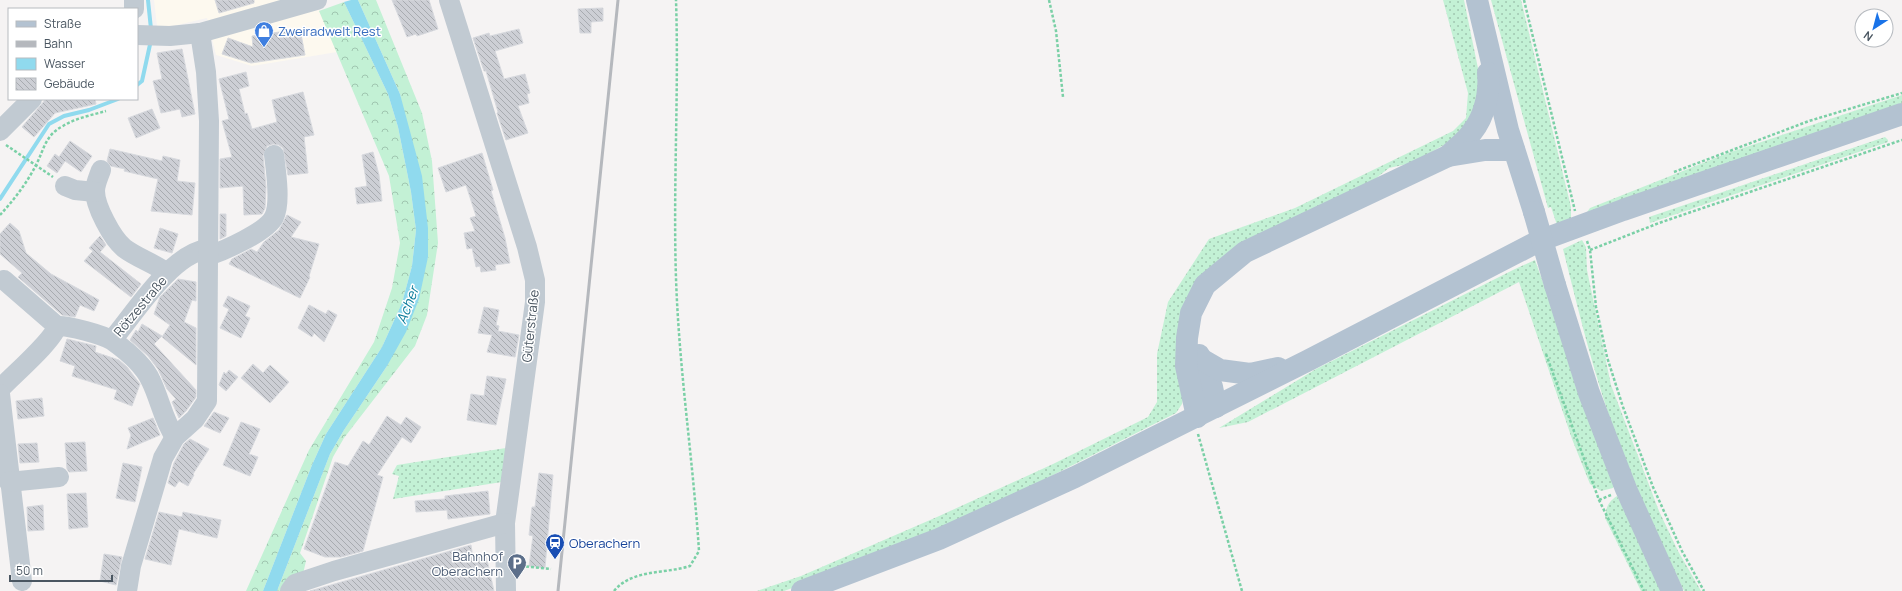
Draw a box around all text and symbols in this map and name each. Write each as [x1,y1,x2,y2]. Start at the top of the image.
legend [8,8,138,100]
north arrow [1854,8,1894,48]
text: Straße [44,15,81,32]
shop icon: Zweiradwelt Rest [253,20,275,48]
place label: Zweiradwelt Rest [278,22,381,40]
text: N [1860,28,1875,45]
text: Bahn [44,35,72,52]
text: Wasser [44,55,86,72]
text: Gebäude [44,75,95,92]
street label: Rötzestraße [109,272,171,340]
water label: Acher [391,282,423,326]
street label: Güterstraße [517,288,543,363]
station icon: Oberachern [544,532,566,560]
place label: Oberachern [569,534,640,552]
place label: Bahnhof Oberachern [432,547,503,580]
parking icon: Bahnhof Oberachern [506,552,528,580]
scale bar [10,557,112,583]
text: 50 m [16,562,43,579]

